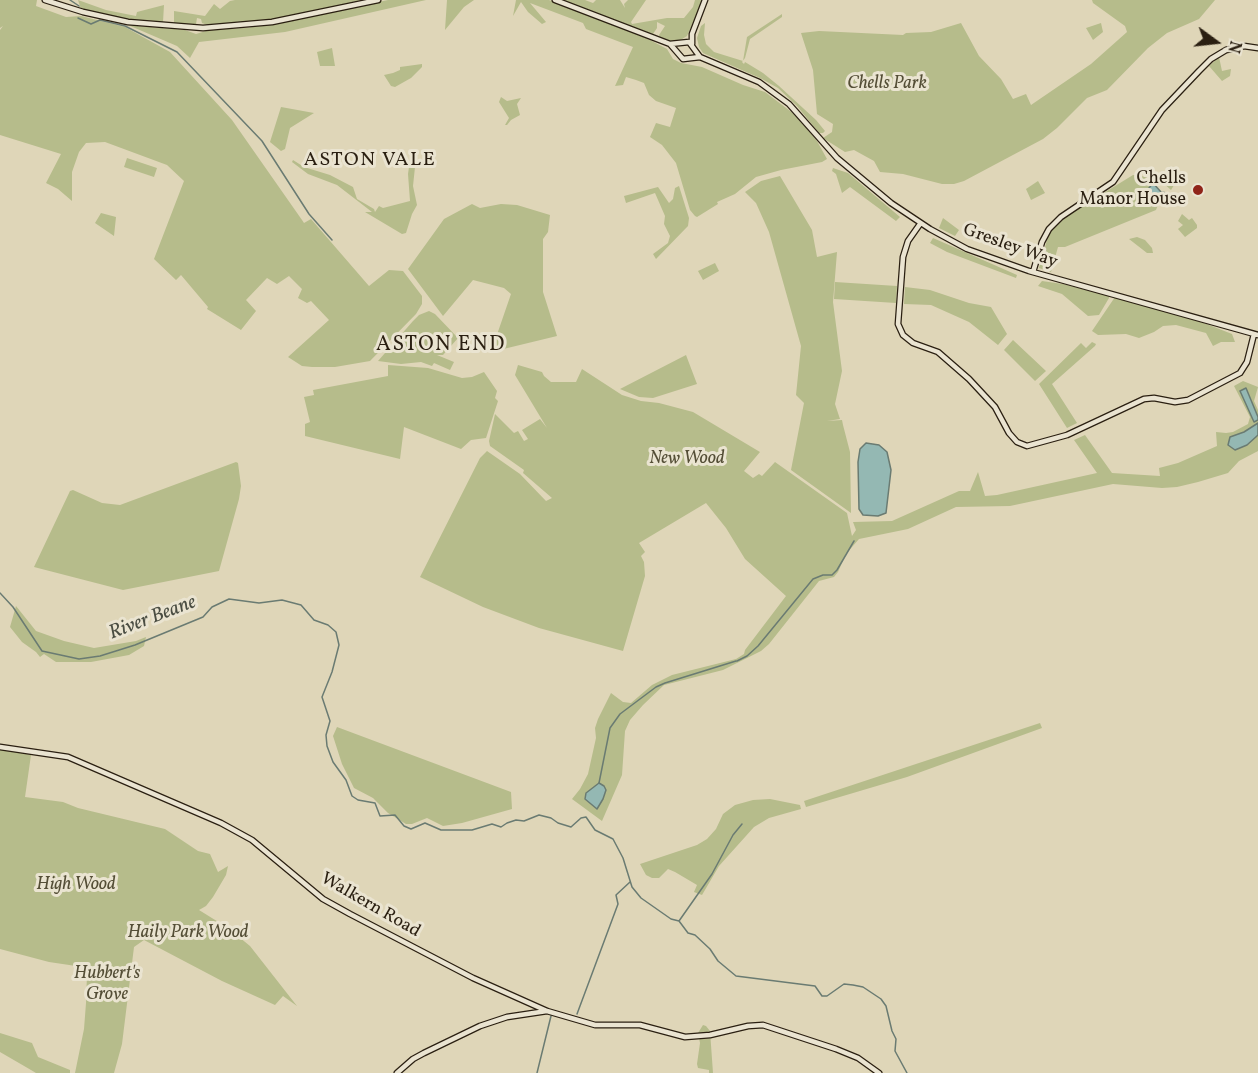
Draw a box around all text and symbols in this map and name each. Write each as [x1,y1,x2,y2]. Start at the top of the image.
north arrow [1186,12,1246,72]
text: N [1221,38,1246,55]
park label: Chells Park [847,74,927,96]
district label: ASTON VALE [304,149,436,173]
place label: Chells Manor House [1079,169,1186,212]
marker: Chells Manor House [1191,183,1205,197]
street label: Gresley Way [960,220,1060,274]
district label: ASTON END [376,333,506,359]
park label: New Wood [649,449,725,471]
water label: River Beane [106,591,200,647]
street label: Walkern Road [316,869,424,943]
park label: High Wood [36,875,116,897]
park label: Haily Park Wood [127,923,249,945]
park label: Hubbert's Grove [74,964,140,1006]

